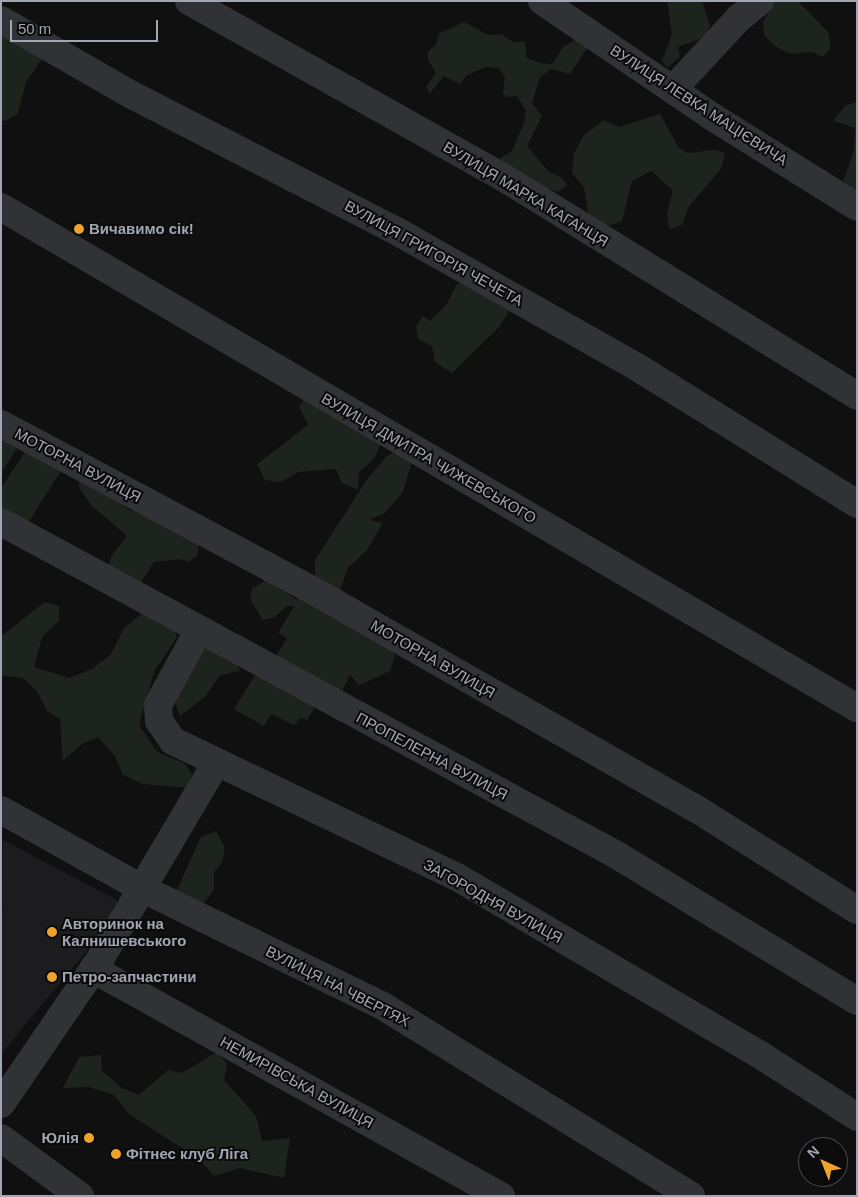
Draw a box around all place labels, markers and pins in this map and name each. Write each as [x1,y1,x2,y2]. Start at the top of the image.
place label: Вичавимо сік! [89,220,194,238]
marker: Вичавимо сік! [73,223,85,235]
place label: Авторинок на Калнишевського [62,914,186,949]
marker: Авторинок на Калнишевського [46,926,58,938]
place label: Петро-запчастини [62,968,196,986]
marker: Петро-запчастини [46,971,58,983]
place label: Юлія [41,1129,79,1147]
marker: Юлія [83,1132,95,1144]
place label: Фітнес клуб Ліга [126,1145,248,1163]
marker: Фітнес клуб Ліга [110,1148,122,1160]

